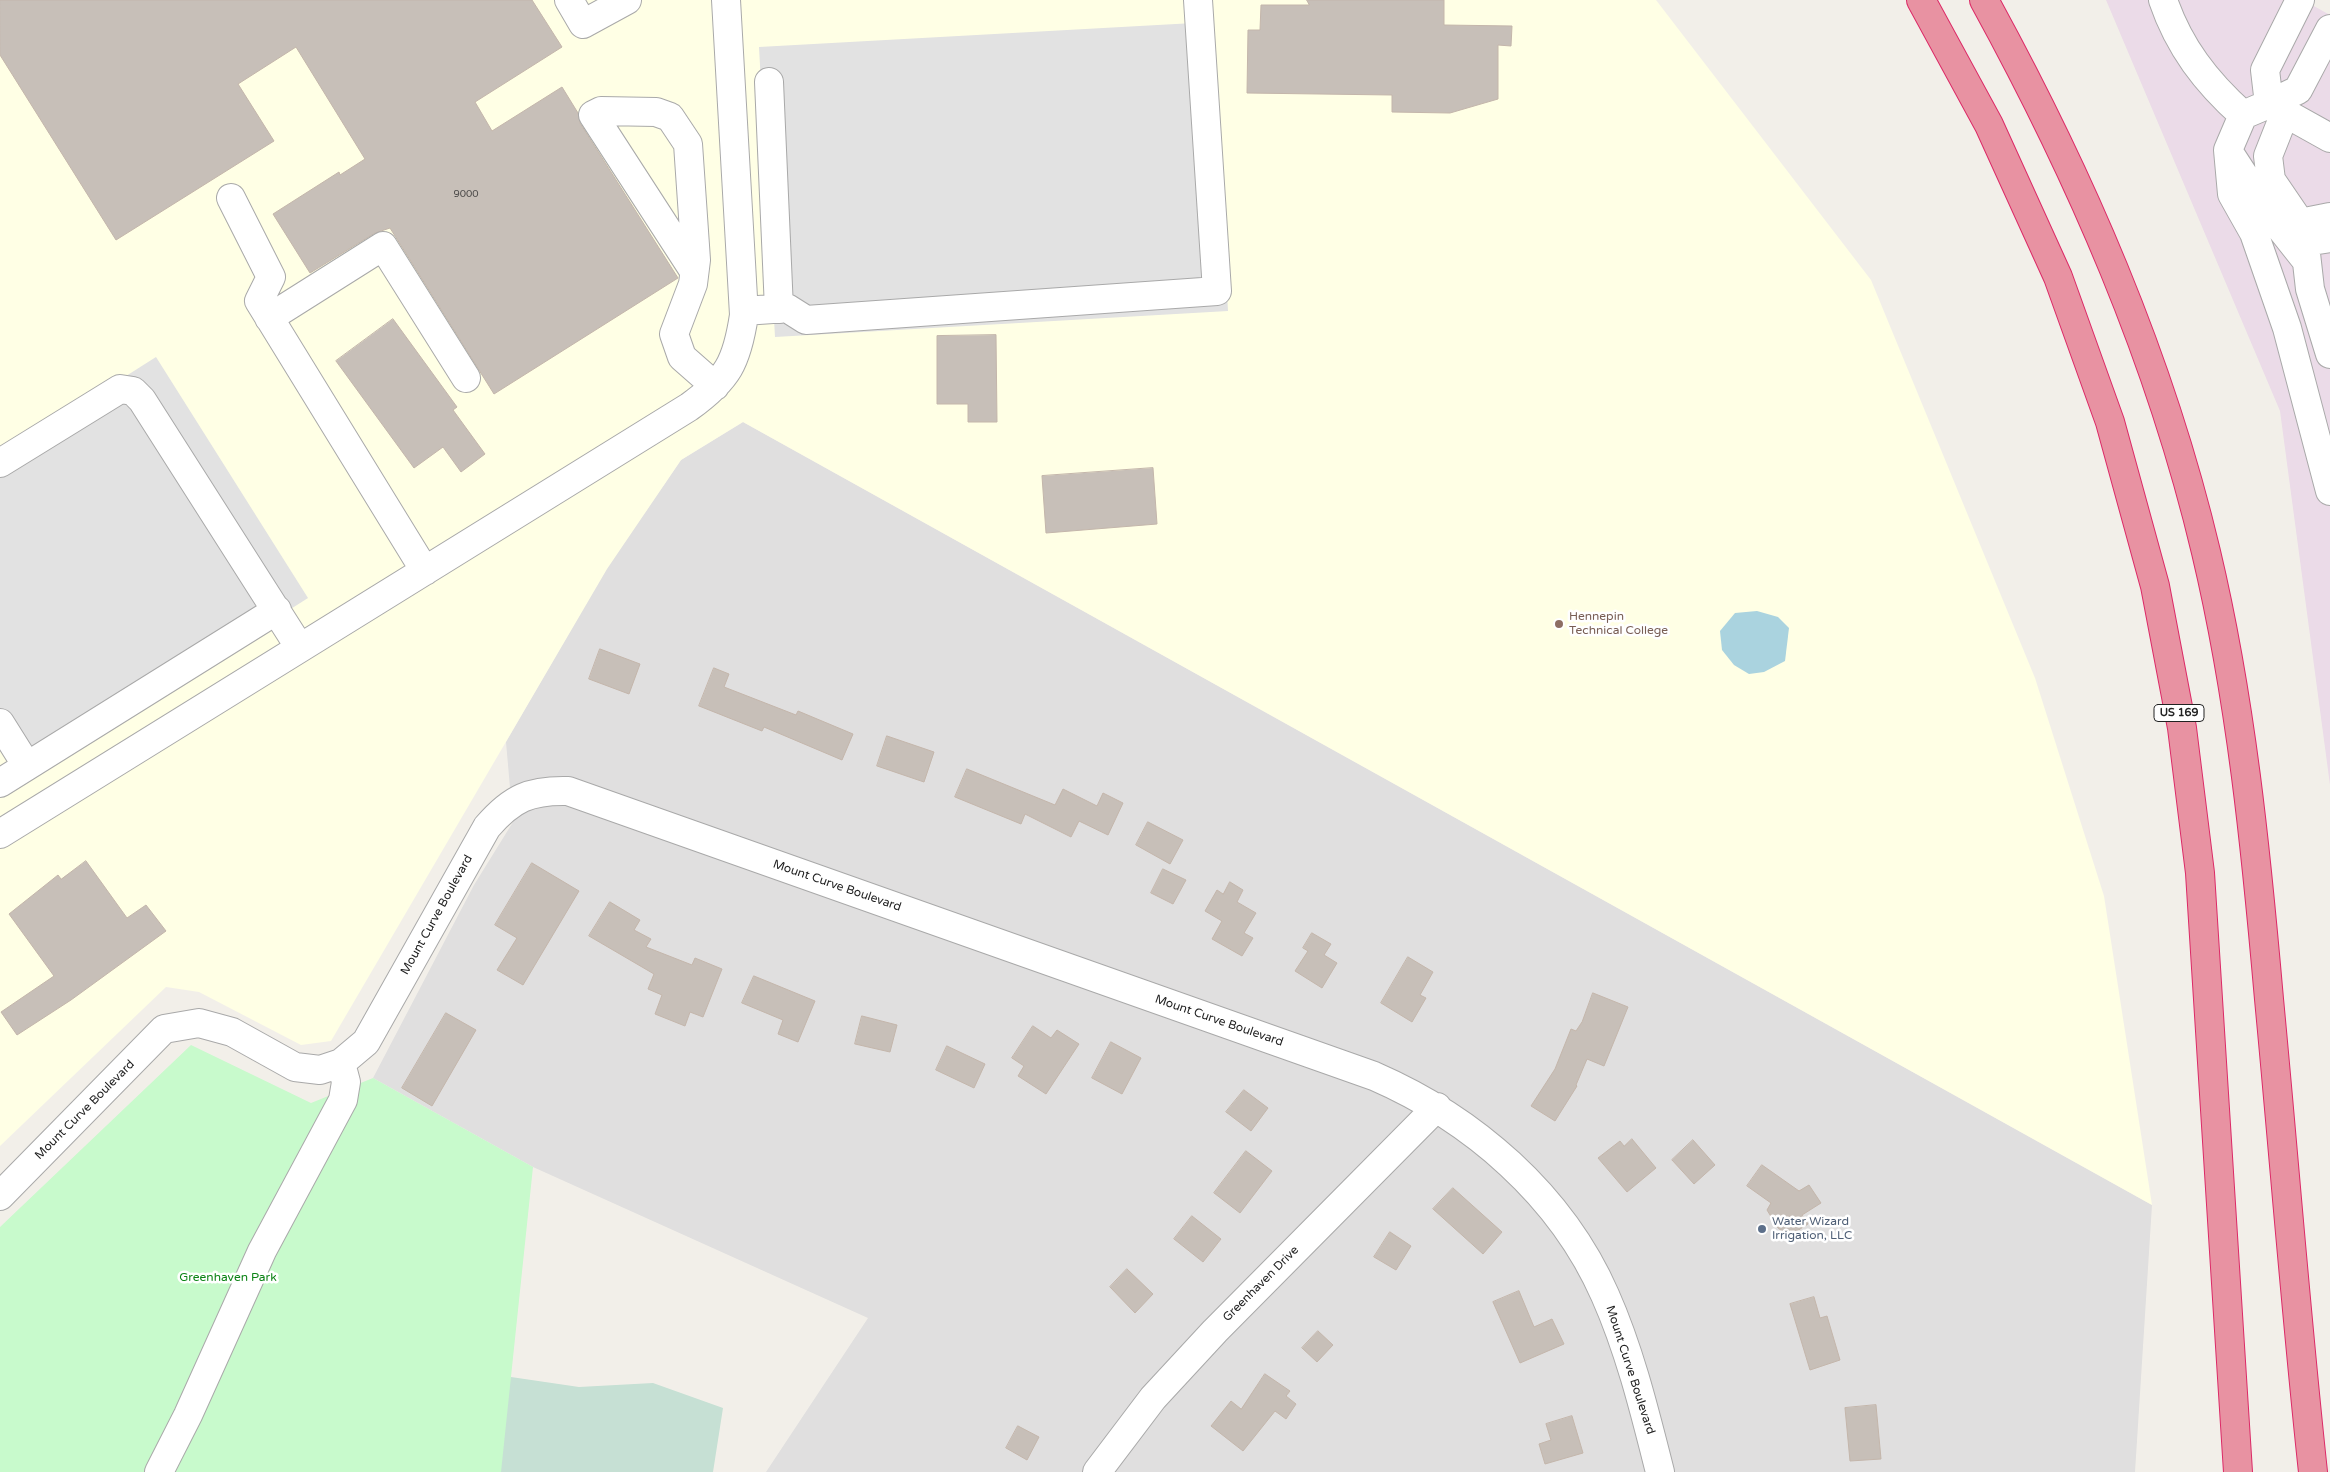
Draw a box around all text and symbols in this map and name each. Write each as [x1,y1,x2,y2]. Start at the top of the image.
house number: 9000 [453,188,479,200]
place label: Hennepin Technical College [1569,610,1668,638]
marker: Hennepin Technical College [1553,618,1565,630]
road number: US 169 [2154,704,2204,721]
street label: Mount Curve Boulevard [398,853,476,977]
street label: Mount Curve Boulevard [771,857,903,915]
street label: Mount Curve Boulevard [1153,992,1285,1050]
street label: Mount Curve Boulevard [32,1057,138,1163]
place label: Water Wizard Irrigation, LLC [1772,1215,1852,1243]
marker: Water Wizard Irrigation, LLC [1756,1223,1768,1235]
street label: Greenhaven Drive [1220,1243,1302,1325]
park label: Greenhaven Park [179,1271,277,1285]
street label: Mount Curve Boulevard [1602,1304,1658,1436]

